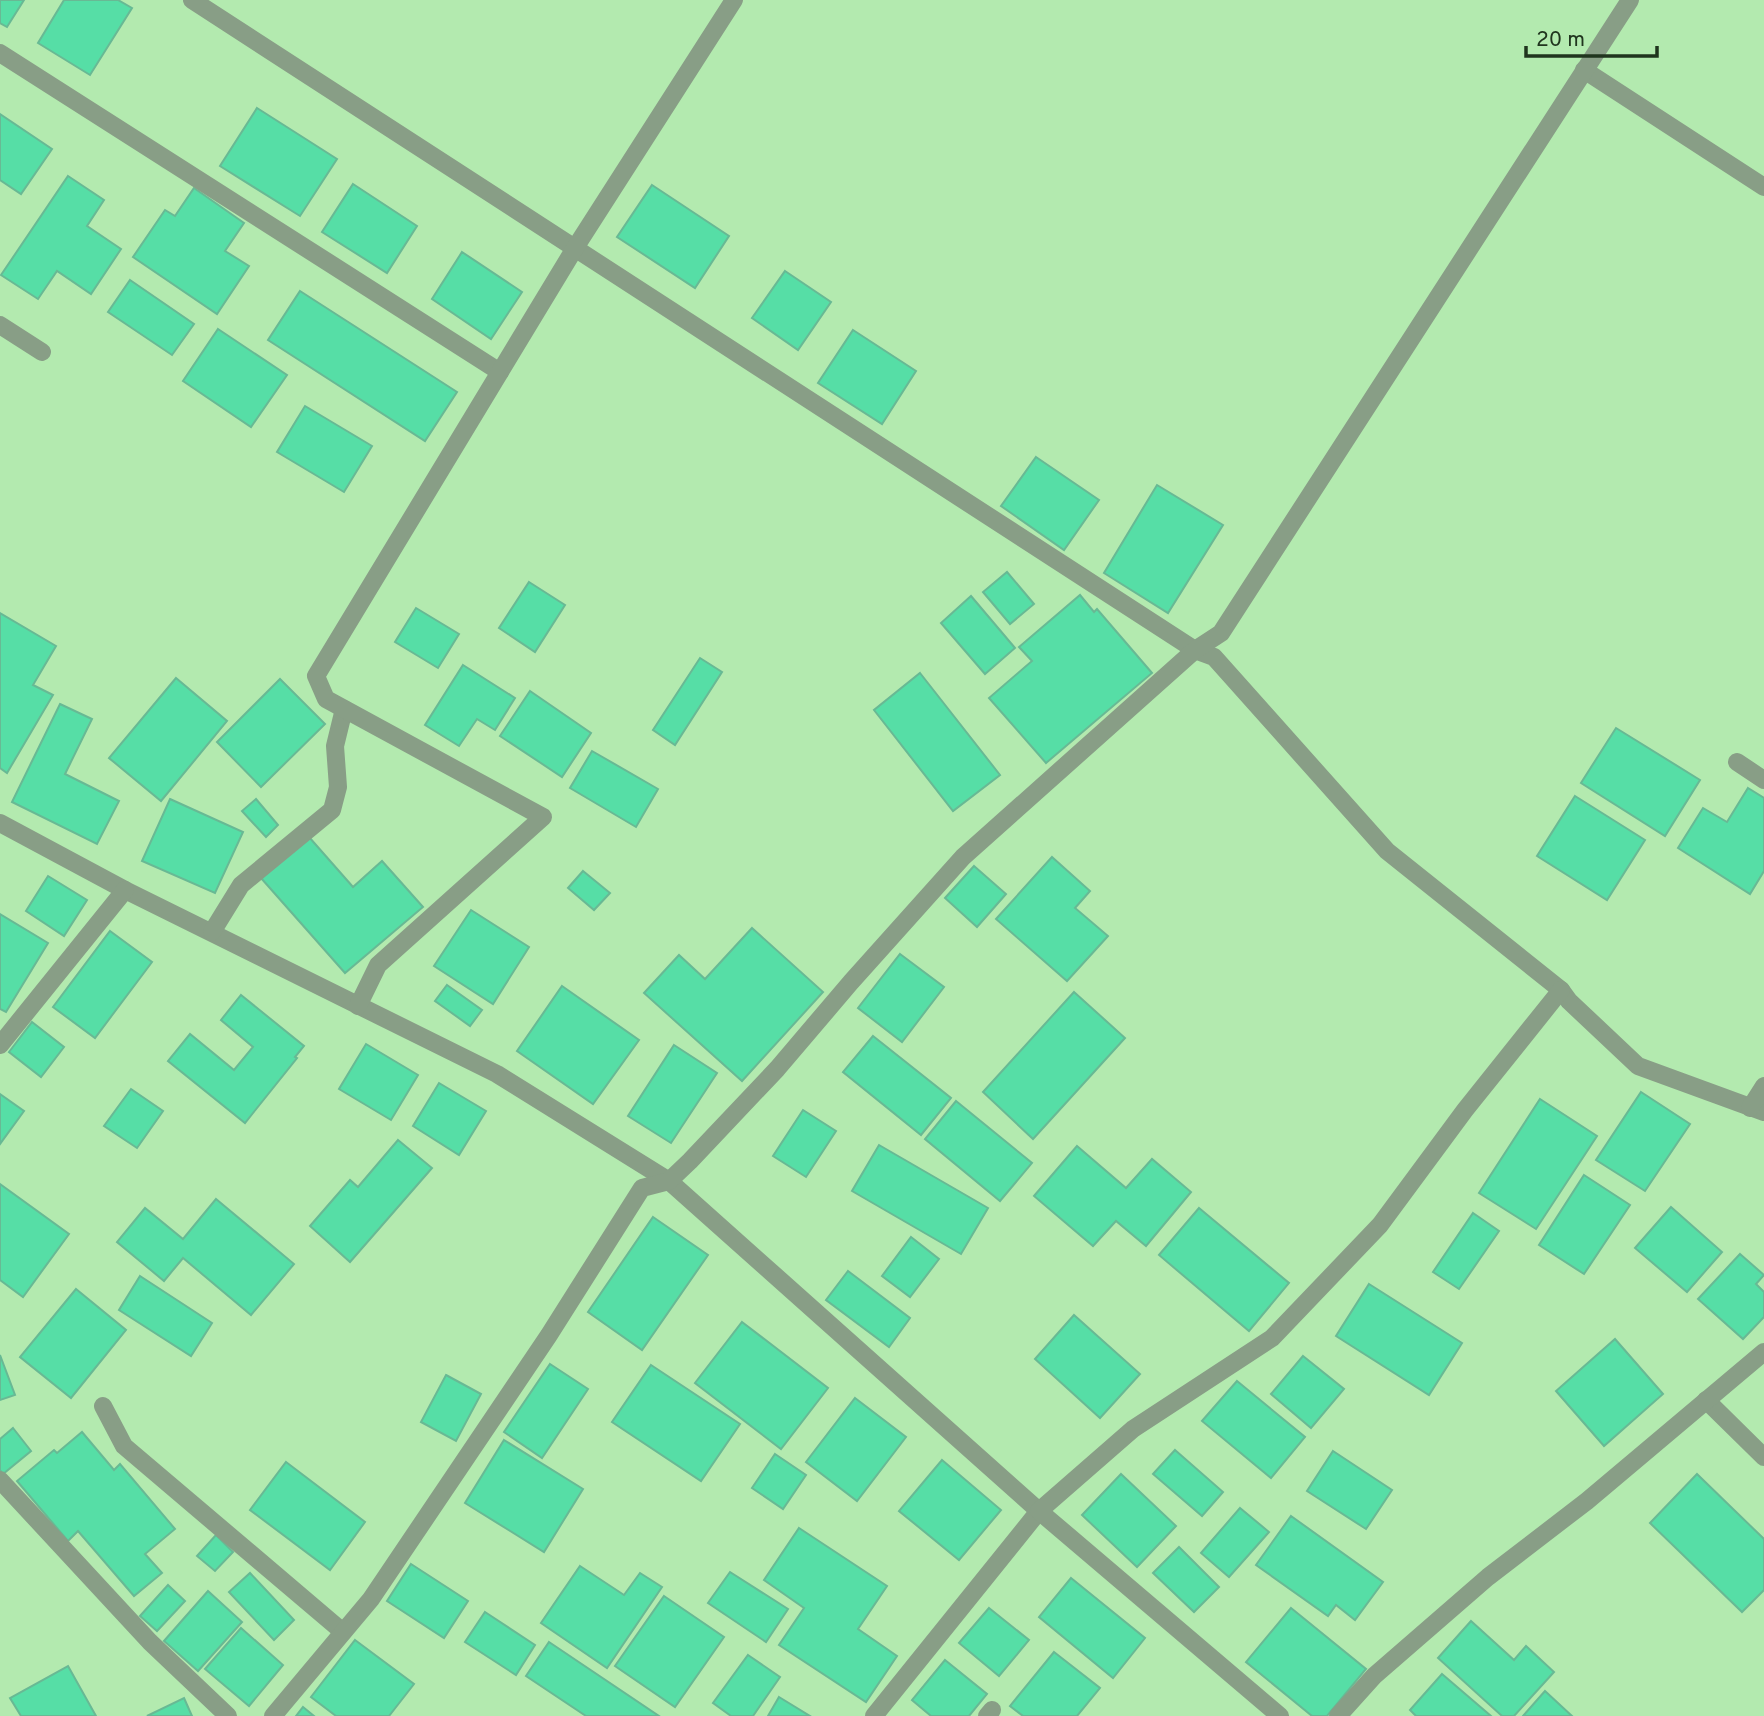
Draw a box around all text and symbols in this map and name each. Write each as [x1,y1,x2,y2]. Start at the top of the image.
scale bar [1526,14,1657,58]
text: 20 m [1536,27,1585,54]

